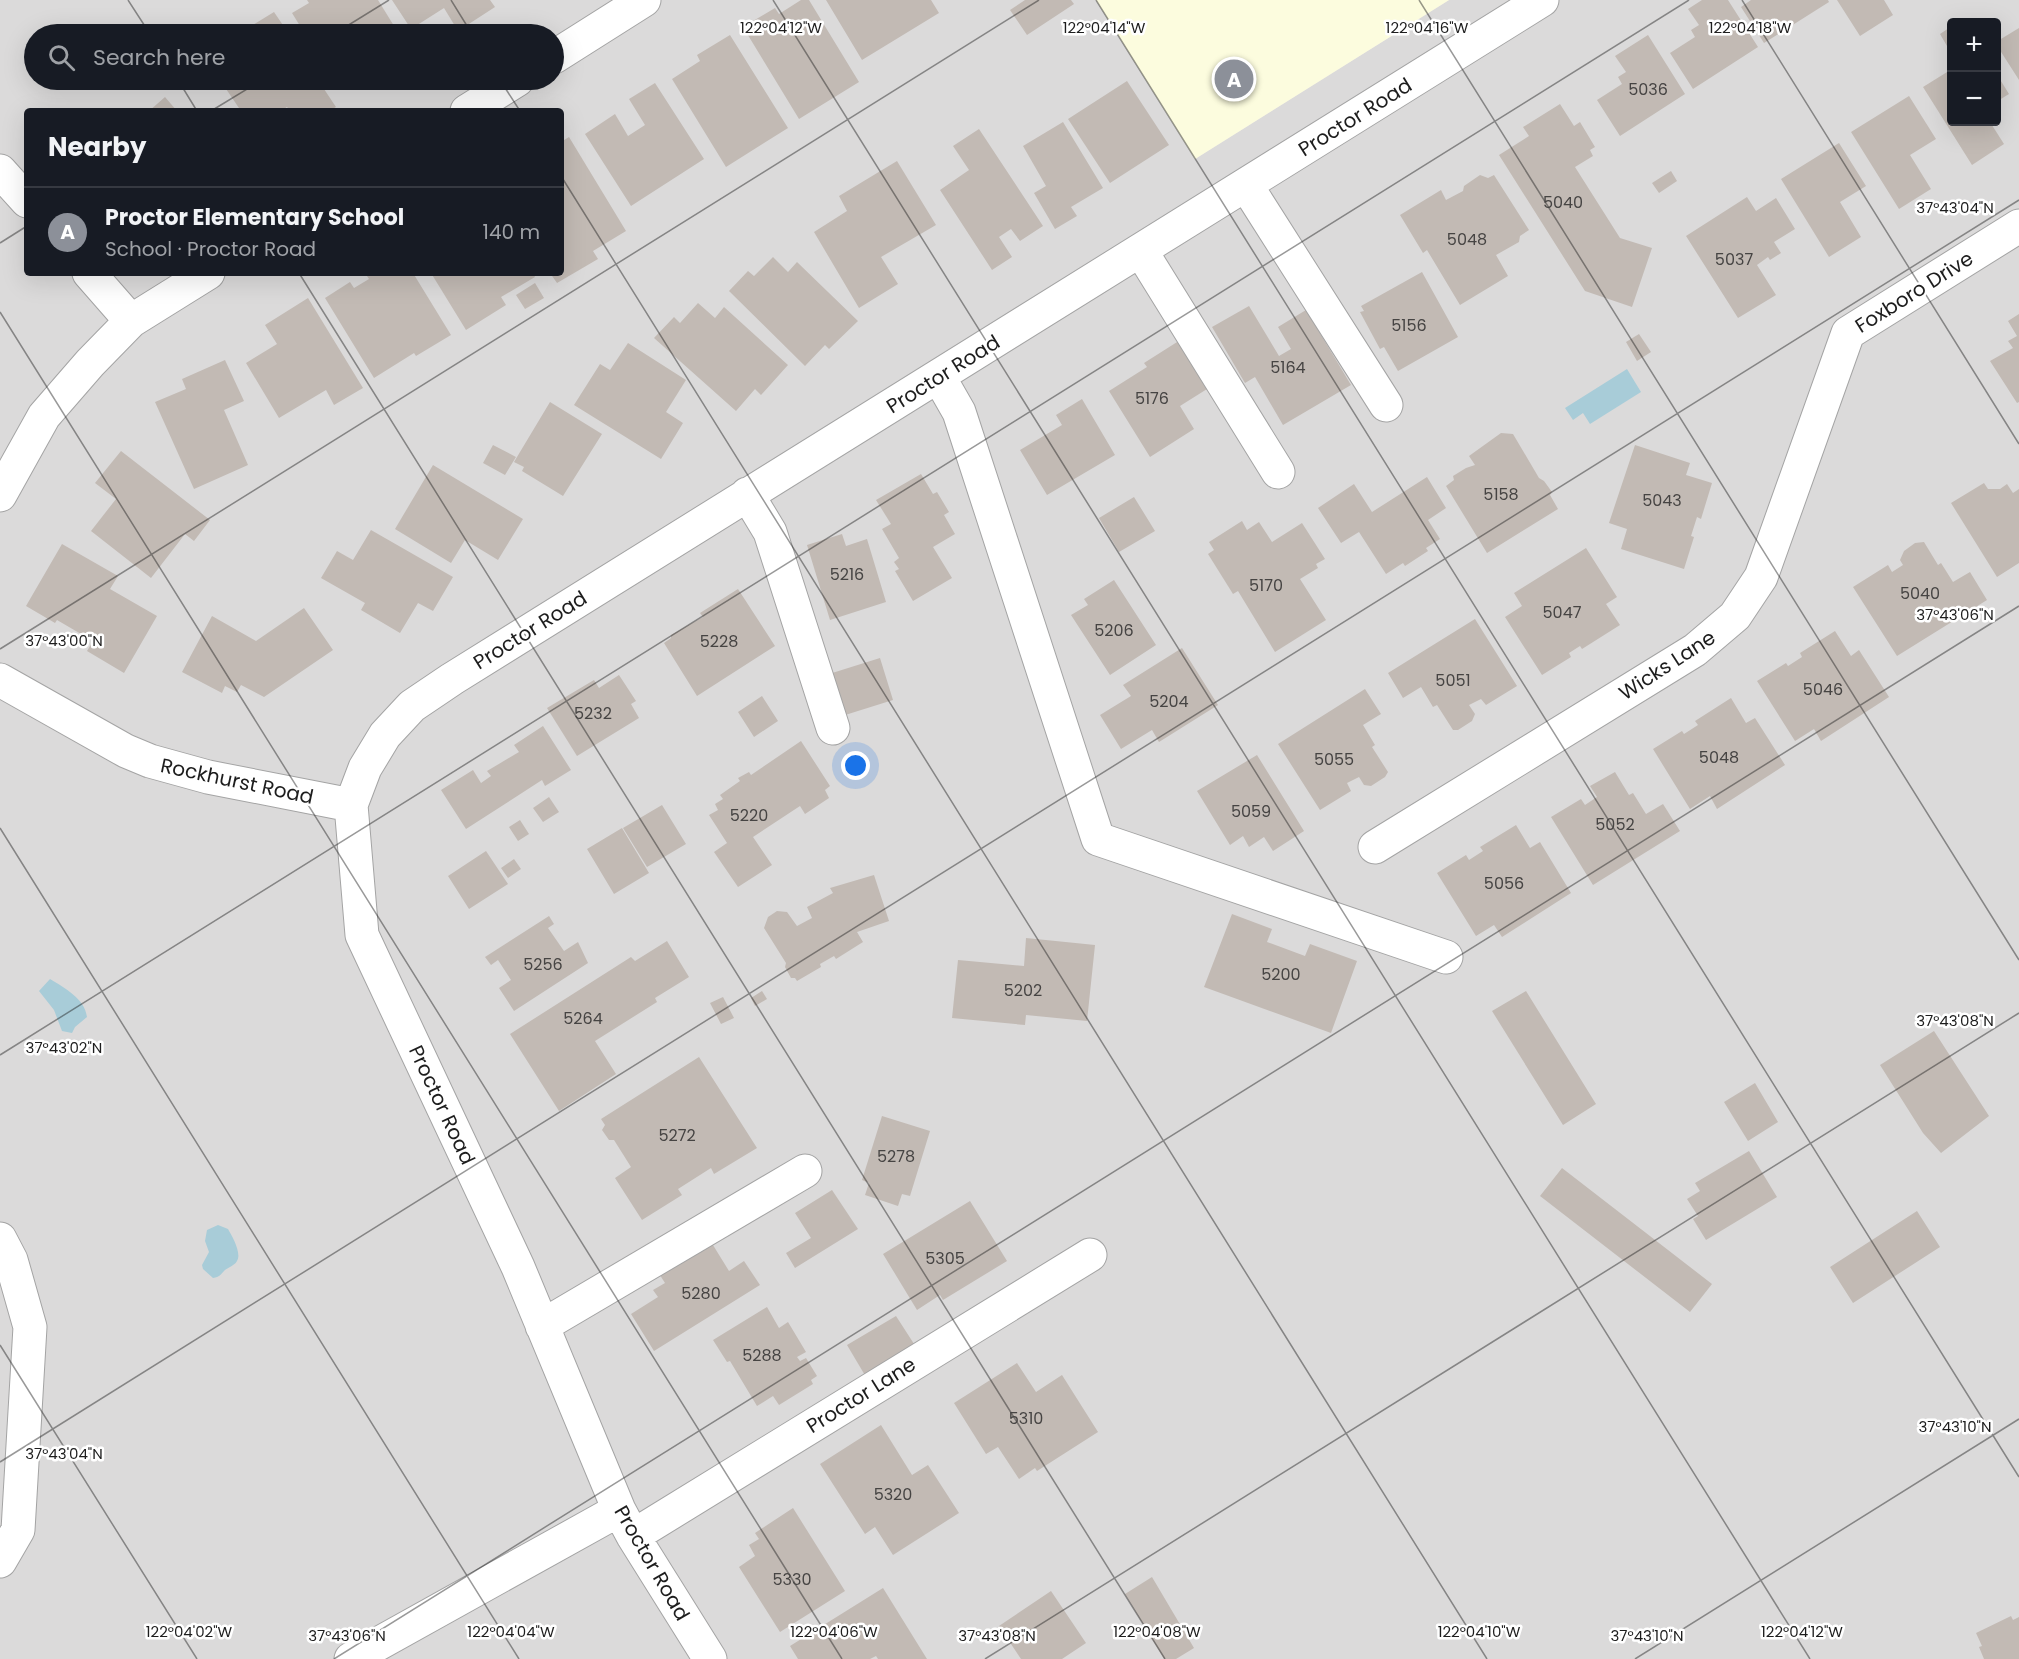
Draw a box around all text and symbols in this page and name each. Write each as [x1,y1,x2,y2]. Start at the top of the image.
text: 122°04'12"W [740,17,822,38]
text: 122°04'14"W [1063,17,1146,38]
text: 122°04'16"W [1386,17,1469,38]
text: 122°04'18"W [1709,17,1792,38]
map controls [1947,18,2001,126]
button: + [1947,18,2001,72]
search box [24,24,564,90]
icon: search [45,41,78,74]
text: Search here [93,42,226,73]
pin: A [1214,56,1254,101]
street label: Proctor Road [1293,71,1417,163]
button: − [1947,72,2001,126]
house number: 5036 [1628,78,1668,101]
text: Nearby [48,129,146,165]
house number: 5040 [1543,191,1583,214]
text: 37°43'04"N [1916,197,1994,218]
text: Proctor Elementary School [105,202,404,233]
text: A [60,218,75,246]
text: 140 m [483,218,540,246]
house number: 5048 [1447,228,1487,251]
text: School · Proctor Road [105,235,316,263]
street label: Foxboro Drive [1850,244,1978,340]
house number: 5037 [1715,248,1753,271]
house number: 5156 [1391,314,1427,337]
street label: Proctor Road [881,328,1005,420]
house number: 5164 [1270,356,1306,379]
house number: 5176 [1135,387,1169,410]
house number: 5158 [1483,483,1519,506]
house number: 5043 [1642,489,1682,512]
house number: 5216 [830,563,864,586]
house number: 5170 [1249,574,1283,597]
house number: 5040 [1900,582,1940,605]
street label: Proctor Road [468,584,592,676]
house number: 5047 [1543,601,1582,624]
text: 37°43'06"N [1916,604,1994,625]
house number: 5206 [1094,619,1134,642]
street label: Wicks Lane [1613,623,1721,707]
text: 37°43'00"N [25,630,103,651]
house number: 5228 [700,630,738,653]
house number: 5051 [1435,669,1471,692]
house number: 5046 [1803,678,1843,701]
house number: 5204 [1149,690,1189,713]
house number: 5232 [574,702,612,725]
house number: 5048 [1699,746,1739,769]
house number: 5055 [1314,748,1354,771]
street label: Rockhurst Road [158,751,316,811]
your location [841,751,870,780]
house number: 5059 [1231,800,1271,823]
house number: 5220 [730,804,768,827]
house number: 5052 [1595,813,1635,836]
house number: 5056 [1484,872,1524,895]
house number: 5256 [523,953,563,976]
house number: 5200 [1261,963,1301,986]
house number: 5202 [1004,979,1042,1002]
house number: 5264 [563,1007,603,1030]
text: 37°43'08"N [1916,1010,1994,1031]
text: 37°43'02"N [26,1037,102,1058]
street label: Proctor Road [402,1041,482,1169]
house number: 5272 [658,1124,696,1147]
house number: 5278 [877,1145,915,1168]
house number: 5305 [925,1247,965,1270]
house number: 5280 [681,1282,721,1305]
house number: 5288 [742,1344,782,1367]
street label: Proctor Lane [801,1350,921,1440]
house number: 5310 [1009,1407,1043,1430]
text: 37°43'10"N [1919,1416,1991,1437]
text: 37°43'04"N [25,1443,103,1464]
house number: 5320 [874,1483,912,1506]
street label: Proctor Road [608,1500,696,1626]
house number: 5330 [773,1568,811,1591]
text: 122°04'02"W [146,1621,233,1642]
text: 122°04'04"W [467,1621,555,1642]
text: 122°04'06"W [790,1621,878,1642]
text: 122°04'08"W [1113,1621,1201,1642]
text: 122°04'10"W [1438,1621,1521,1642]
text: 122°04'12"W [1761,1621,1843,1642]
text: 37°43'06"N [308,1625,386,1646]
text: 37°43'08"N [958,1625,1036,1646]
text: 37°43'10"N [1611,1625,1683,1646]

